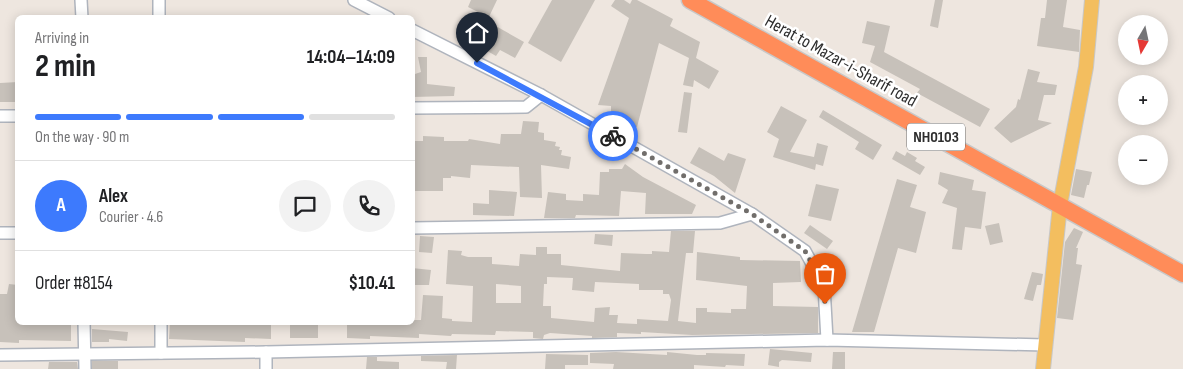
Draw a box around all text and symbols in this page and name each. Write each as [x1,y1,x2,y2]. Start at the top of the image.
street label: Herat to Mazar-i-Sharif road [761,11,921,111]
pin [456,12,498,63]
north arrow [1118,15,1168,65]
map controls [1118,15,1168,185]
icon: home [463,19,491,47]
text: Arriving in [35,29,89,48]
text: 14:04–14:09 [307,46,395,69]
text: 2 min [35,47,96,86]
button: + [1118,75,1168,125]
courier [588,111,638,161]
icon: bike [599,122,627,150]
road number: NH0103 [907,124,965,150]
text: On the way · 90 m [35,128,129,147]
button: − [1118,135,1168,185]
button: chat [279,180,331,232]
button: phone [343,180,395,232]
text: Alex [99,185,128,208]
text: A [56,194,66,217]
text: Courier · 4.6 [99,208,163,227]
pin [804,253,846,304]
icon: bag [811,260,839,288]
text: Order #8154 [35,272,113,295]
text: $10.41 [348,272,395,295]

